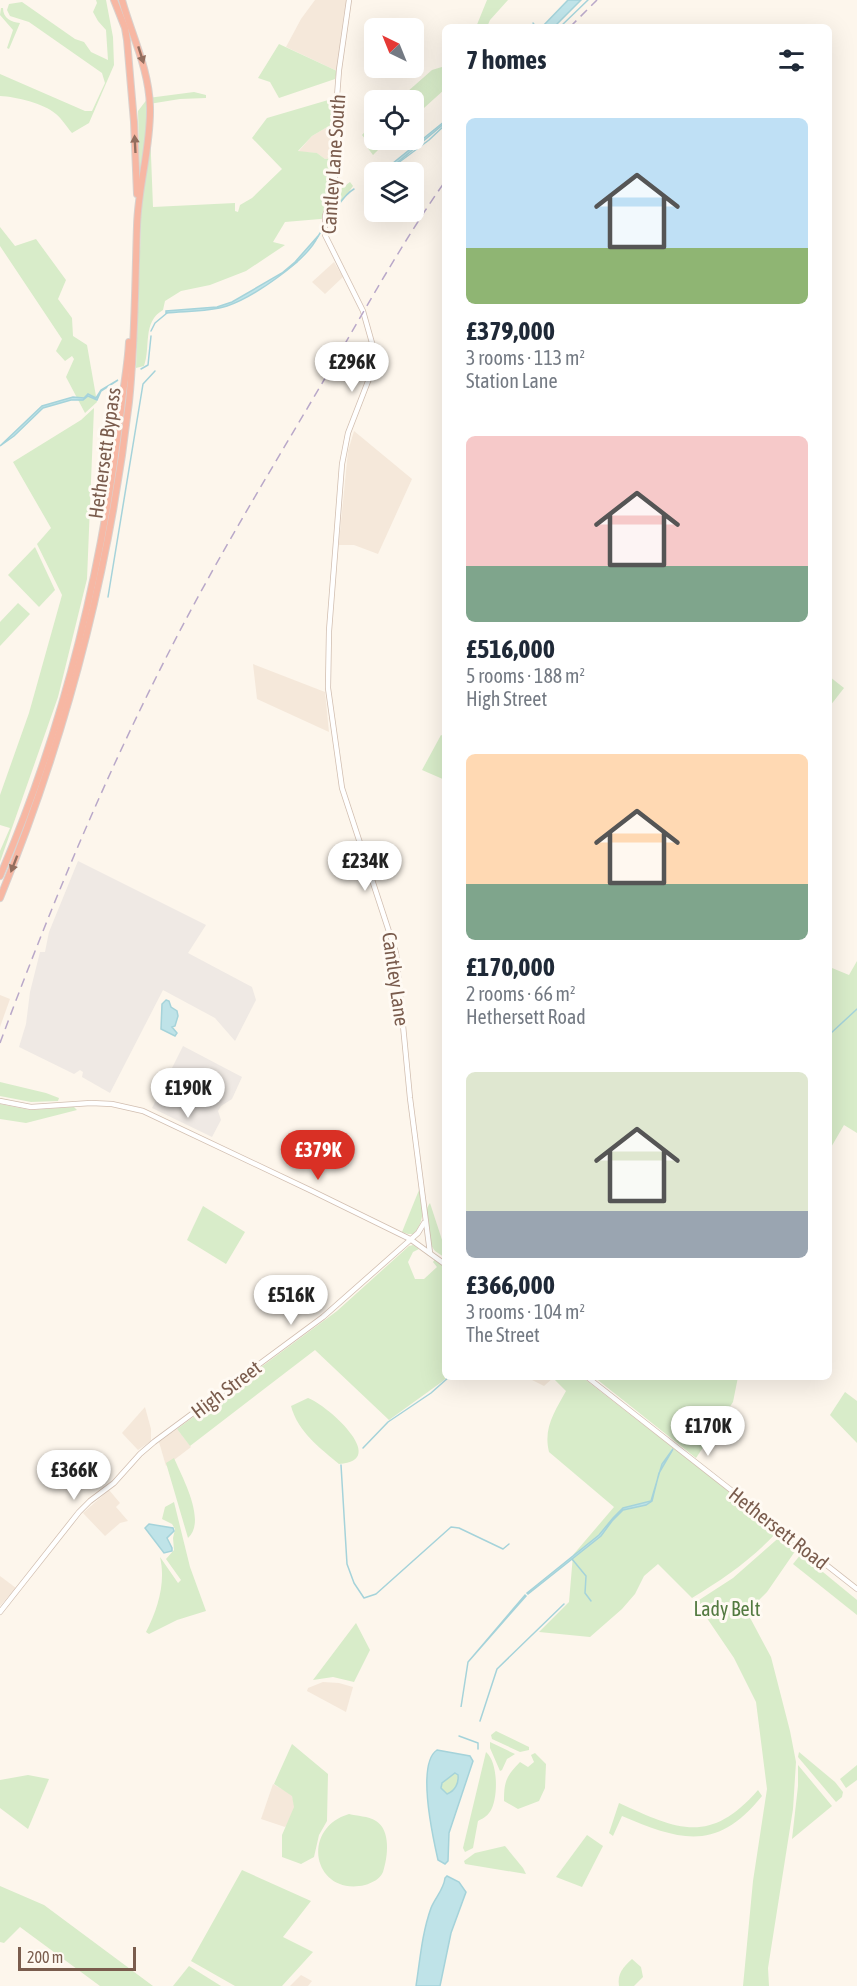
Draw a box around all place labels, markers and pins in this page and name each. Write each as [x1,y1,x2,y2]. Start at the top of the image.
pin: £296K [310,342,394,393]
pin: £234K [323,841,407,892]
pin: £190K [146,1068,230,1119]
pin: £379K [276,1130,360,1181]
pin: £516K [249,1275,333,1326]
pin: £170K [666,1406,750,1457]
pin: £366K [32,1450,116,1501]

